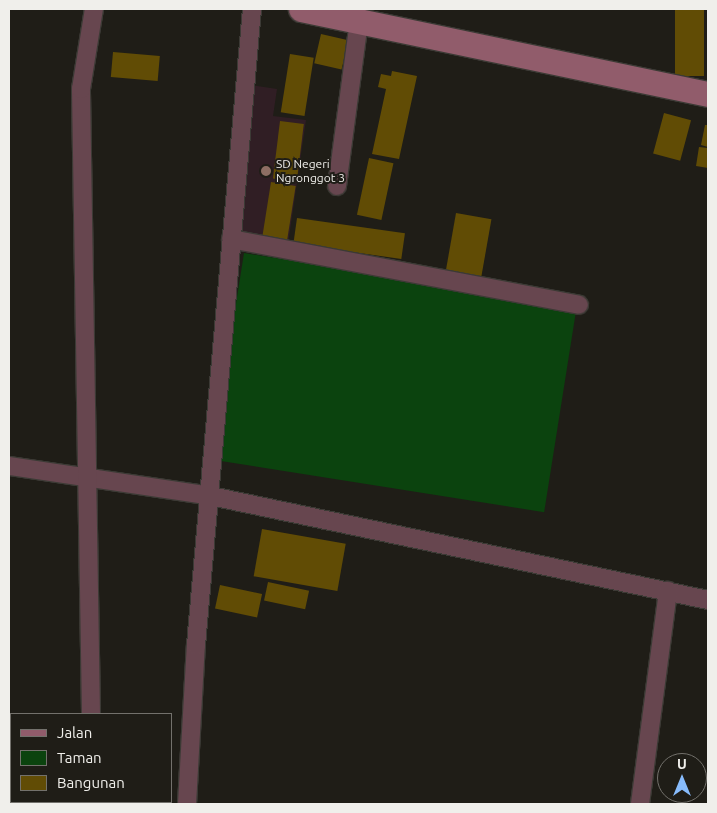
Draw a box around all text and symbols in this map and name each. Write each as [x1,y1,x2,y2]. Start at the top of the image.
place label: SD Negeri Ngronggot 3 [276,157,345,185]
marker: SD Negeri Ngronggot 3 [260,165,272,177]
legend [10,713,172,803]
text: Jalan [57,724,92,741]
text: Taman [57,749,102,766]
north arrow [657,753,707,803]
text: U [677,756,687,772]
text: Bangunan [57,774,125,791]

